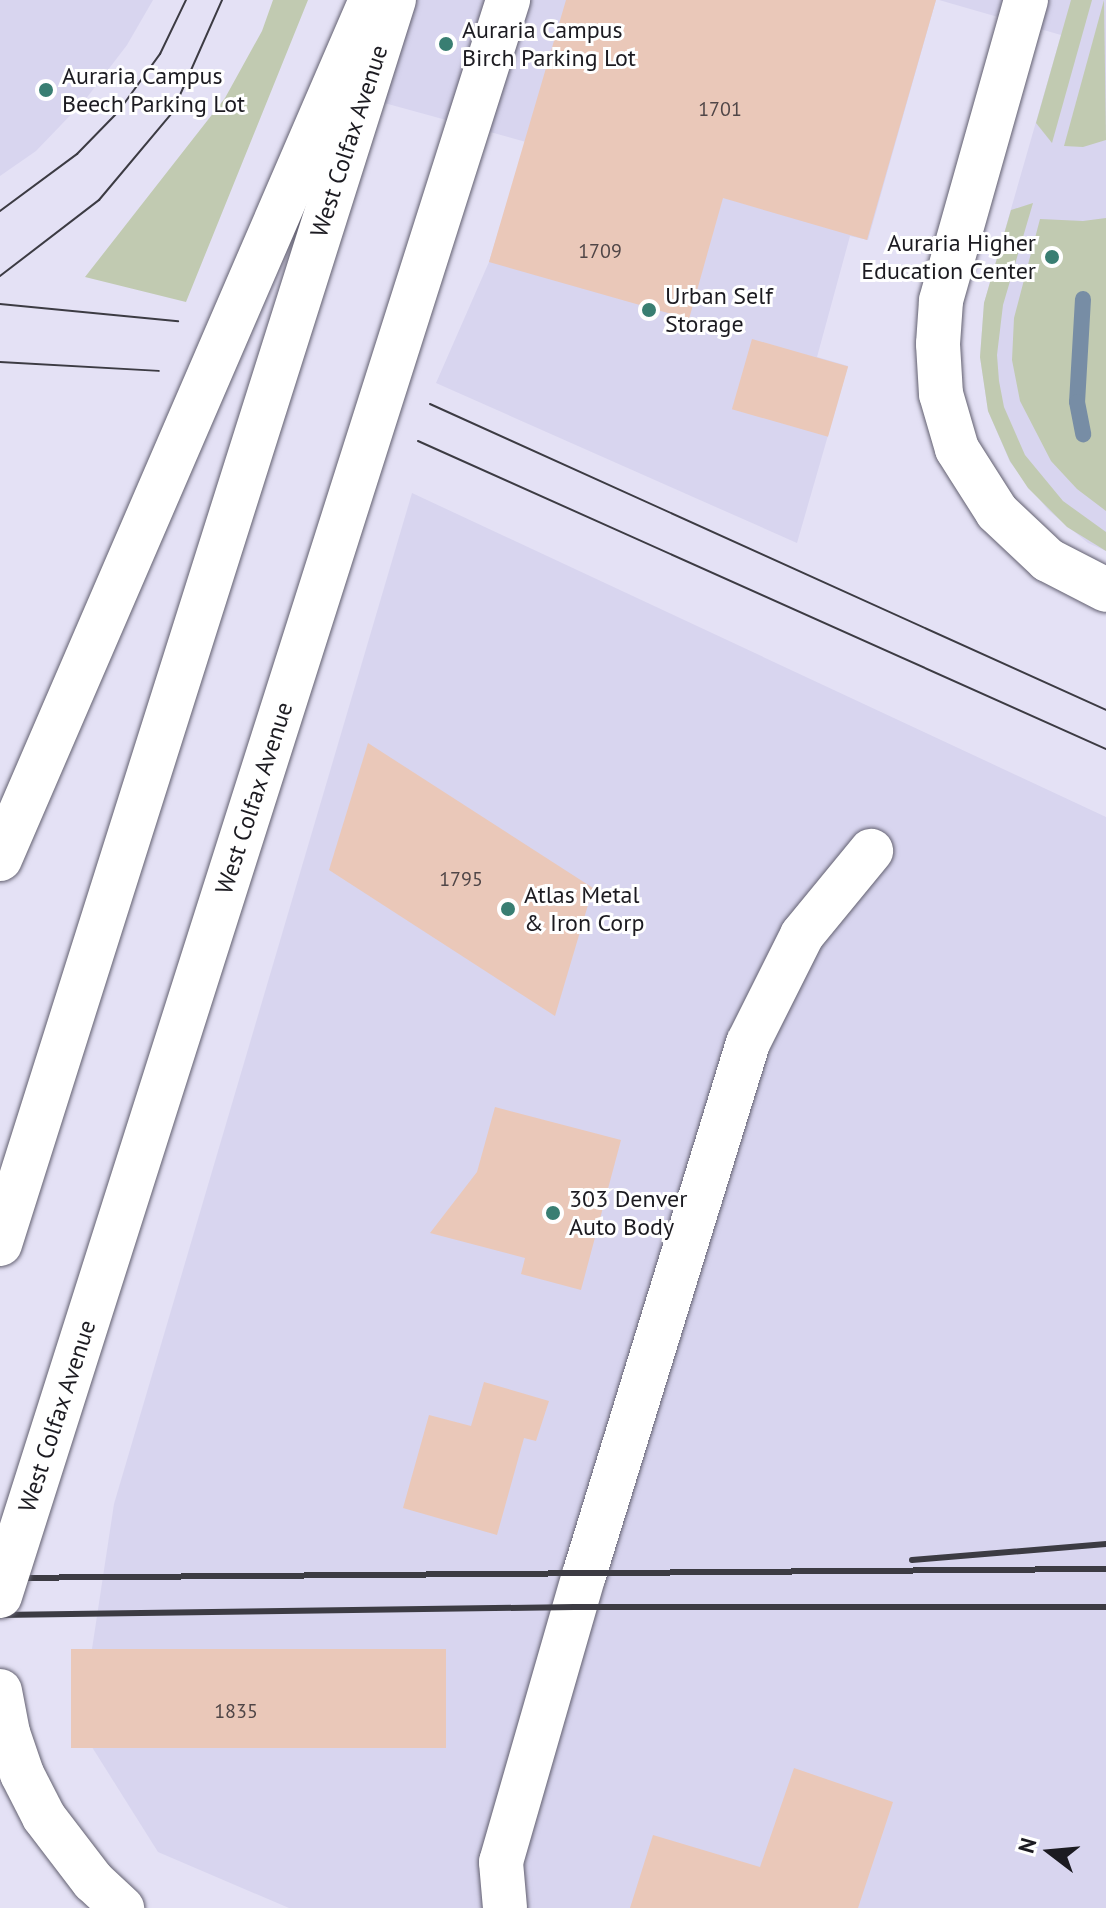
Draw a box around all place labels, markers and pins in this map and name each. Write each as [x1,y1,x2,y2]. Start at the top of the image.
place label: Auraria Campus Birch Parking Lot [462,16,636,72]
marker: Auraria Campus Birch Parking Lot [437,35,455,53]
place label: Auraria Campus Beech Parking Lot [62,62,245,118]
marker: Auraria Campus Beech Parking Lot [37,81,55,99]
place label: Auraria Higher Education Center [861,229,1036,285]
marker: Auraria Higher Education Center [1043,248,1061,266]
place label: Urban Self Storage [665,282,773,338]
marker: Urban Self Storage [640,301,658,319]
place label: Atlas Metal & Iron Corp [524,881,644,937]
marker: Atlas Metal & Iron Corp [499,900,517,918]
place label: 303 Denver Auto Body [569,1185,687,1241]
marker: 303 Denver Auto Body [544,1204,562,1222]

